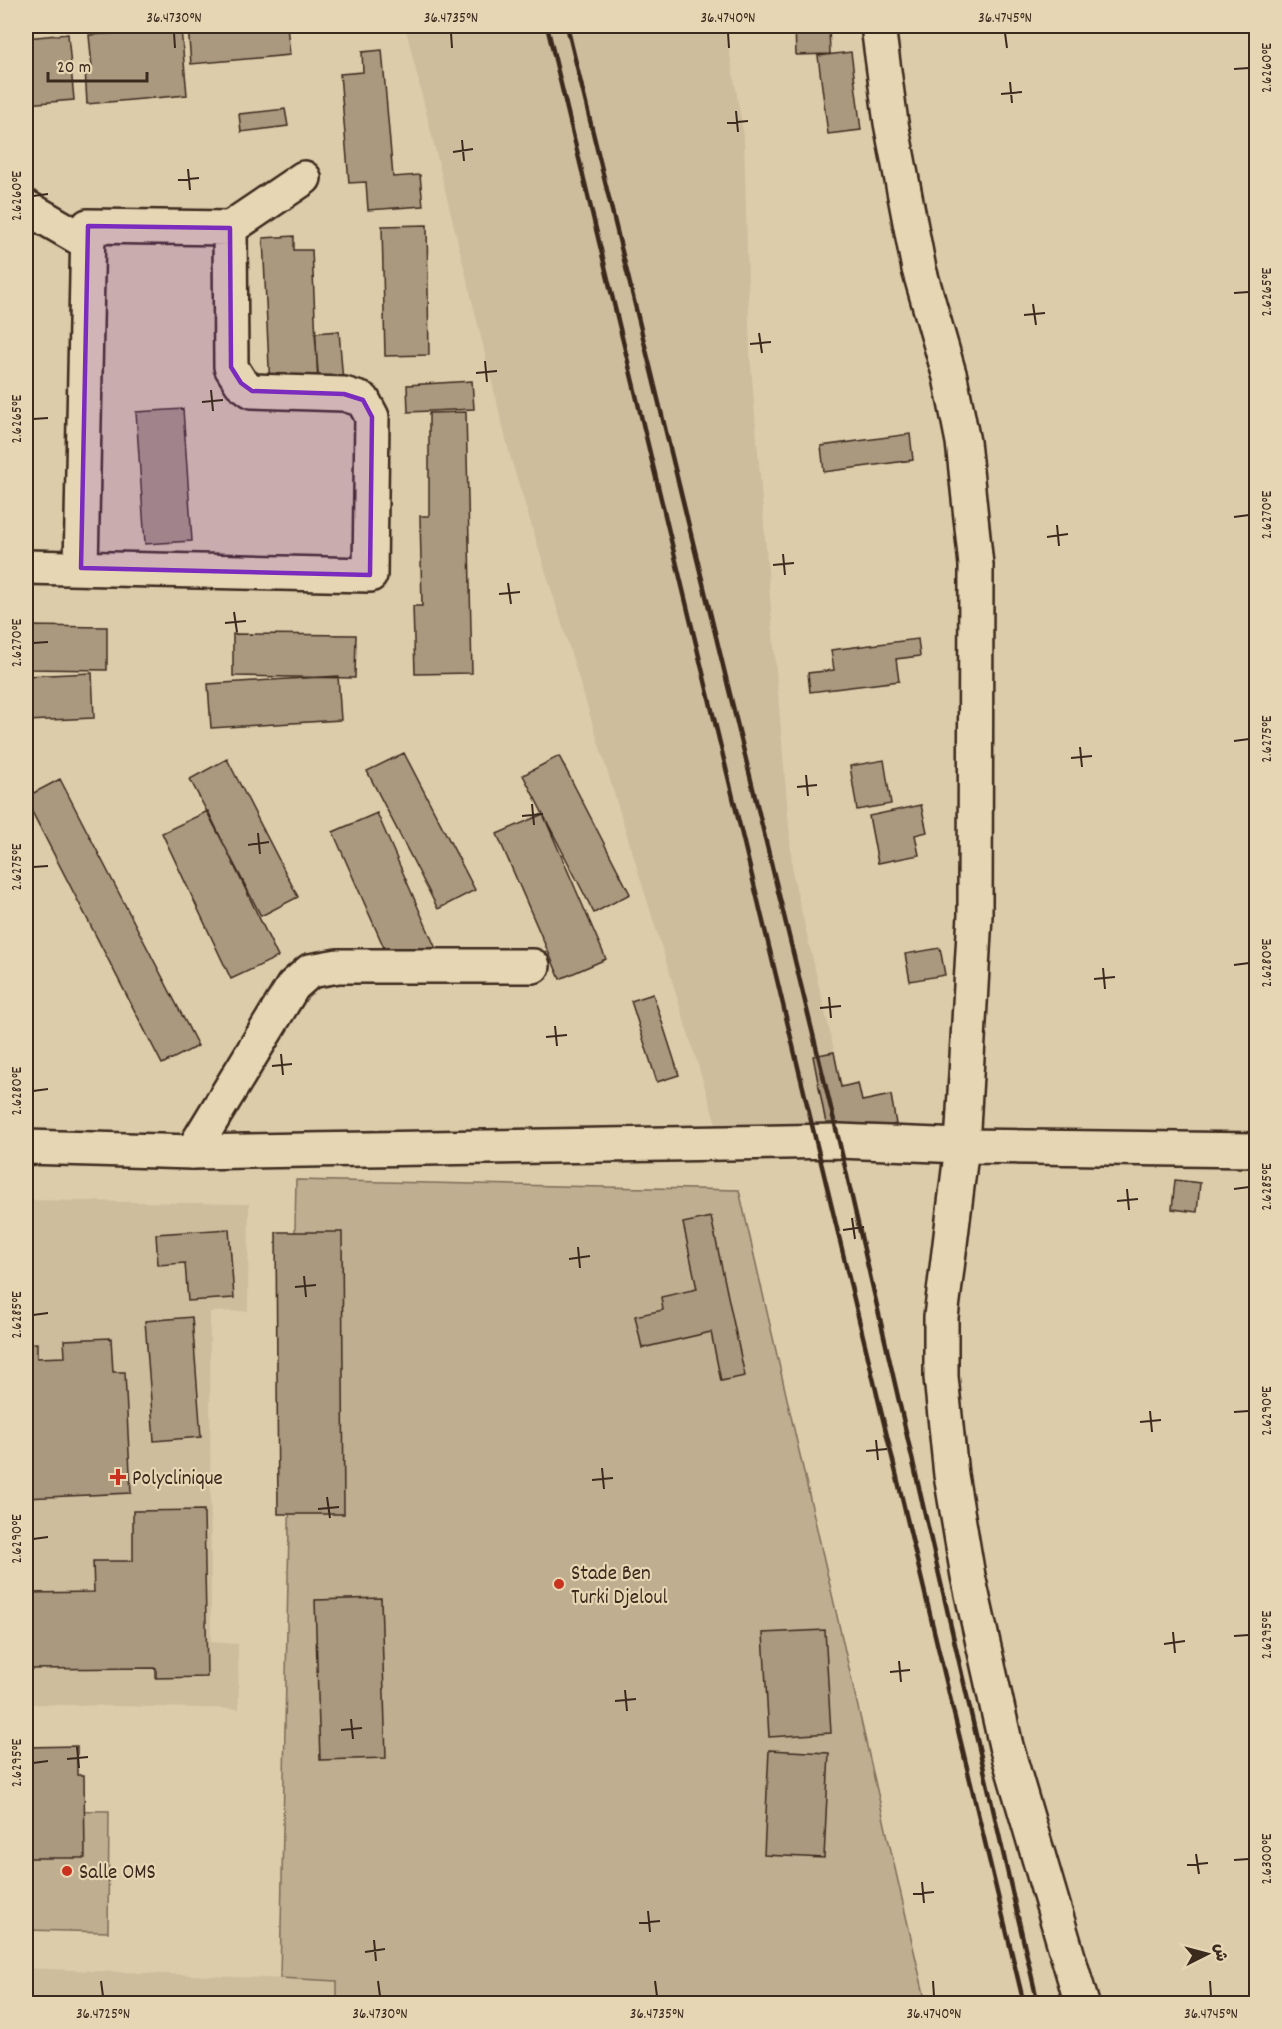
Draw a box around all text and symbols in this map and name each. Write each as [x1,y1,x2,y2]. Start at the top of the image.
text: 36.4730°N [146,8,202,30]
text: 36.4735°N [424,8,478,30]
text: 36.4740°N [700,8,756,30]
text: 36.4745°N [978,8,1032,30]
text: 2.6260°E [1257,43,1279,93]
scale bar [48,45,147,83]
text: 20 m [57,56,91,81]
text: 2.6260°E [7,171,29,221]
text: 2.6265°E [1257,267,1279,316]
text: 2.6265°E [7,394,29,443]
text: 2.6270°E [1257,491,1279,539]
text: 2.6270°E [7,619,29,667]
text: 2.6275°E [1257,715,1279,763]
text: 2.6275°E [7,843,29,891]
text: 2.6280°E [1257,938,1279,987]
text: 2.6280°E [7,1066,29,1115]
text: 2.6285°E [1257,1163,1279,1211]
text: 2.6285°E [7,1291,29,1339]
text: 2.6290°E [1257,1386,1279,1436]
place label: Polyclinique [132,1465,223,1495]
marker: Polyclinique [109,1468,127,1486]
text: 2.6290°E [7,1514,29,1564]
place label: Stade Ben Turki Djeloul [571,1560,667,1614]
marker: Stade Ben Turki Djeloul [552,1577,566,1591]
text: 2.6295°E [1257,1611,1279,1659]
text: 2.6295°E [7,1739,29,1787]
text: 2.6300°E [1257,1833,1279,1885]
place label: Salle OMS [79,1859,156,1889]
marker: Salle OMS [60,1864,74,1878]
north arrow [1177,1924,1237,1984]
text: ش [1207,1943,1232,1963]
text: 36.4725°N [76,2004,130,2026]
text: 36.4730°N [352,2004,408,2026]
text: 36.4735°N [630,2004,684,2026]
text: 36.4740°N [906,2004,962,2026]
text: 36.4745°N [1184,2004,1238,2026]

